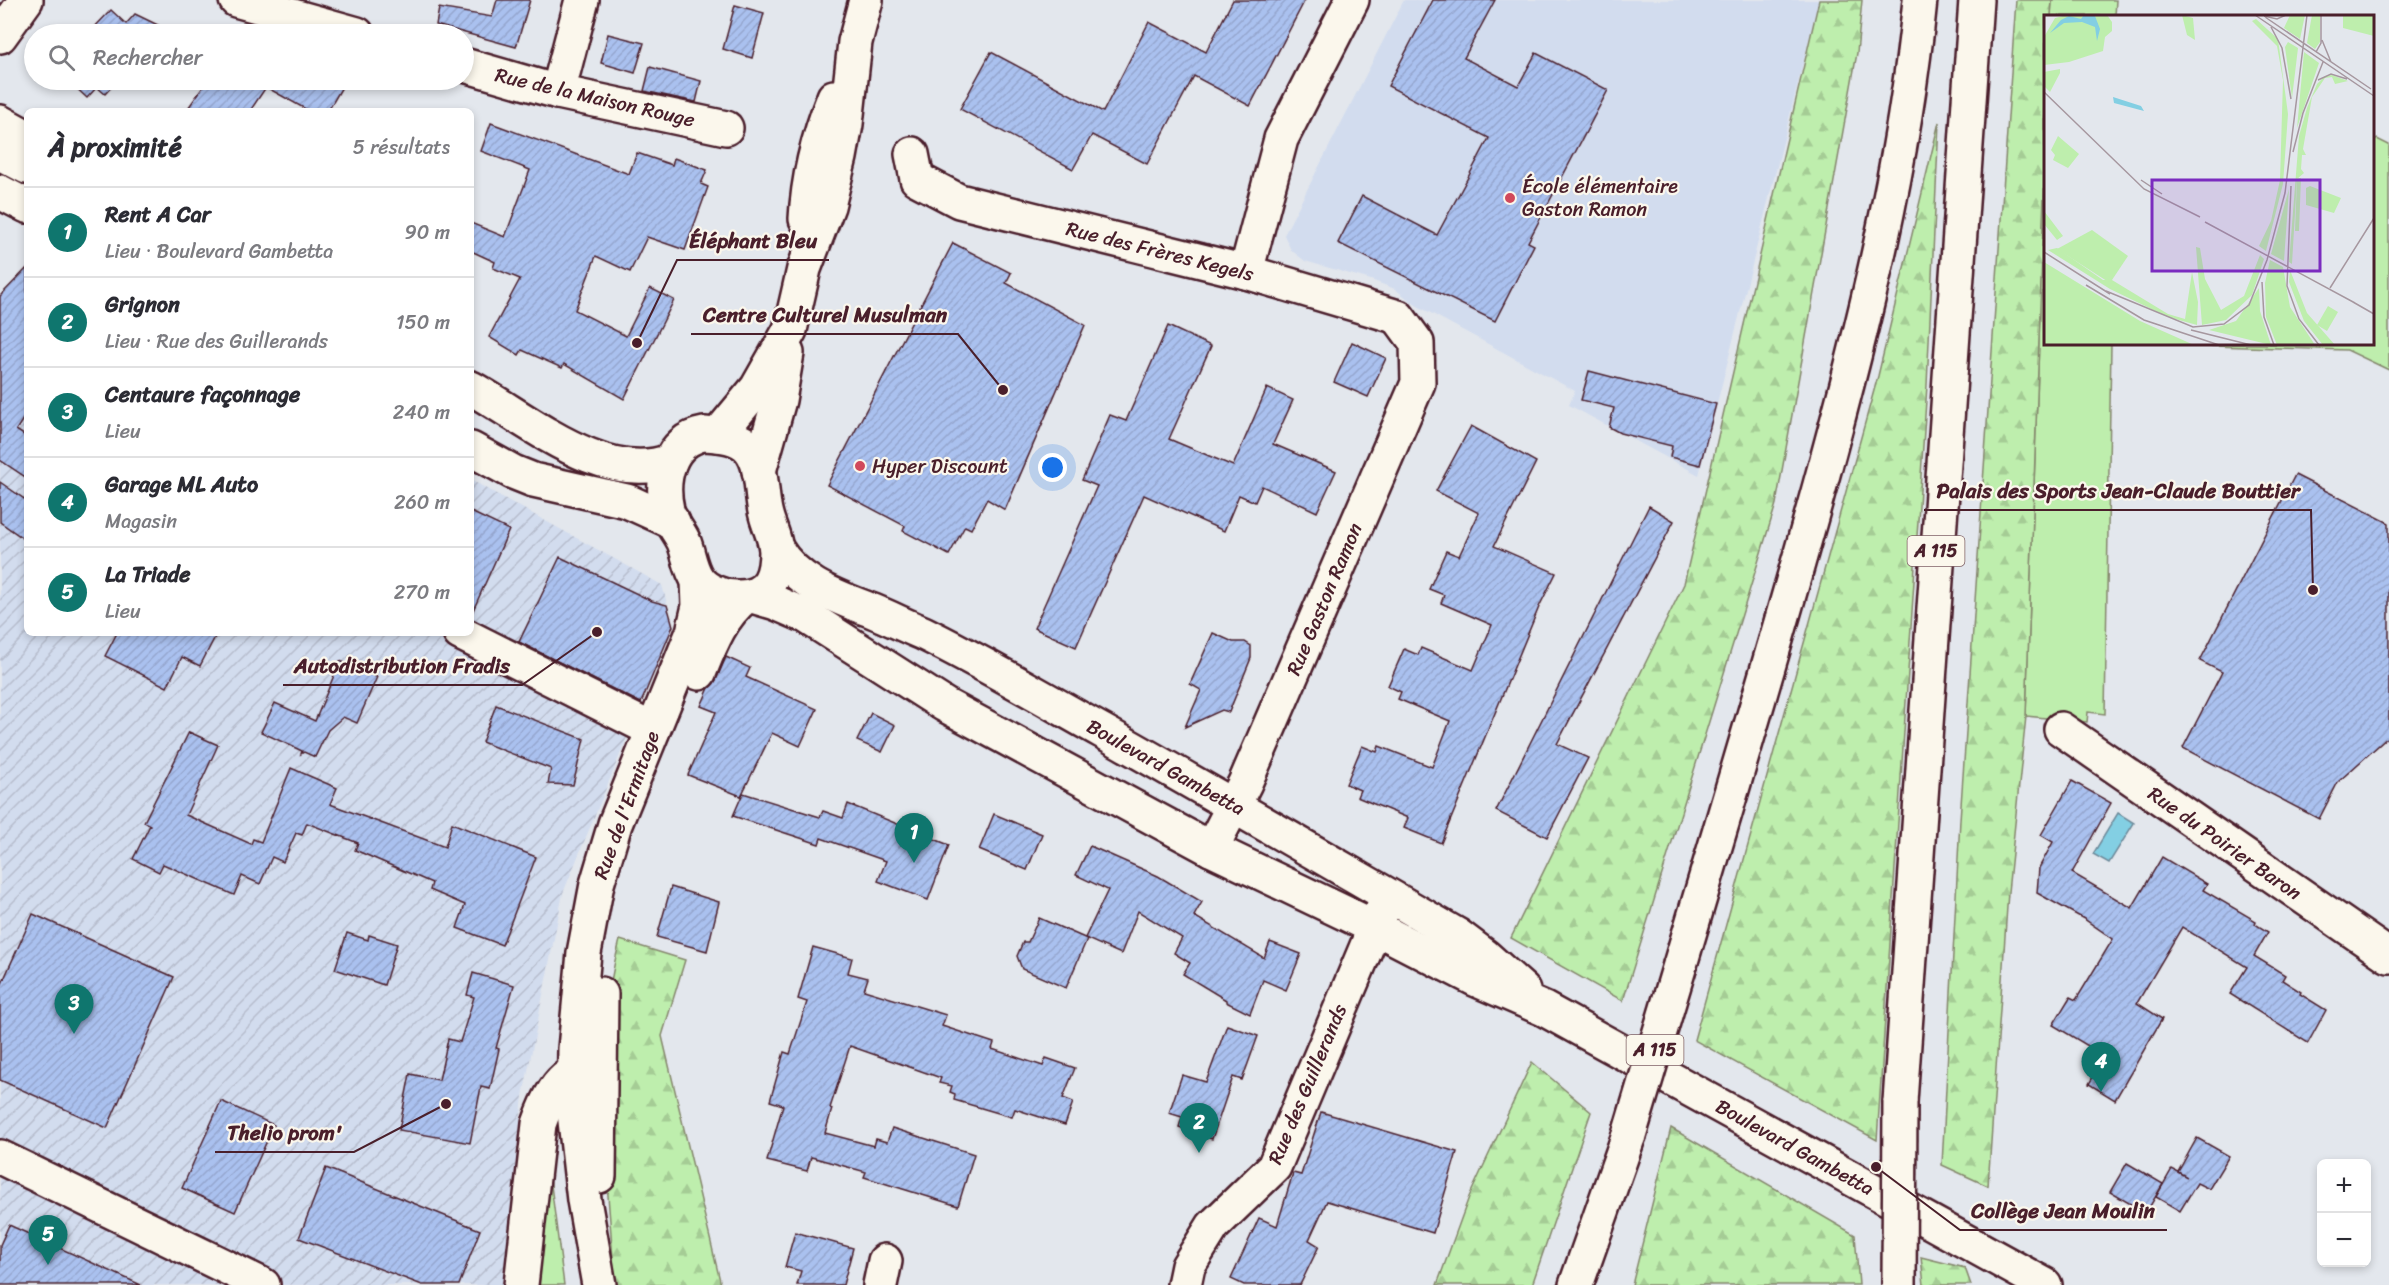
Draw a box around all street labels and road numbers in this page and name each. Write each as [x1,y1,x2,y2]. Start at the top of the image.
street label: Rue de la Maison Rouge [491,57,698,138]
street label: Rue des Frères Kegels [1062,211,1258,292]
street label: Rue Gaston Ramon [1276,517,1373,681]
road number: A 115 [1908,536,1964,566]
street label: Boulevard Gambetta [1080,709,1252,826]
street label: Rue de l'Ermitage [583,726,670,884]
street label: Rue du Poirier Baron [2140,777,2309,910]
street label: Rue des Guillerands [1258,998,1357,1170]
road number: A 115 [1626,1035,1684,1065]
street label: Boulevard Gambetta [1709,1089,1881,1206]

